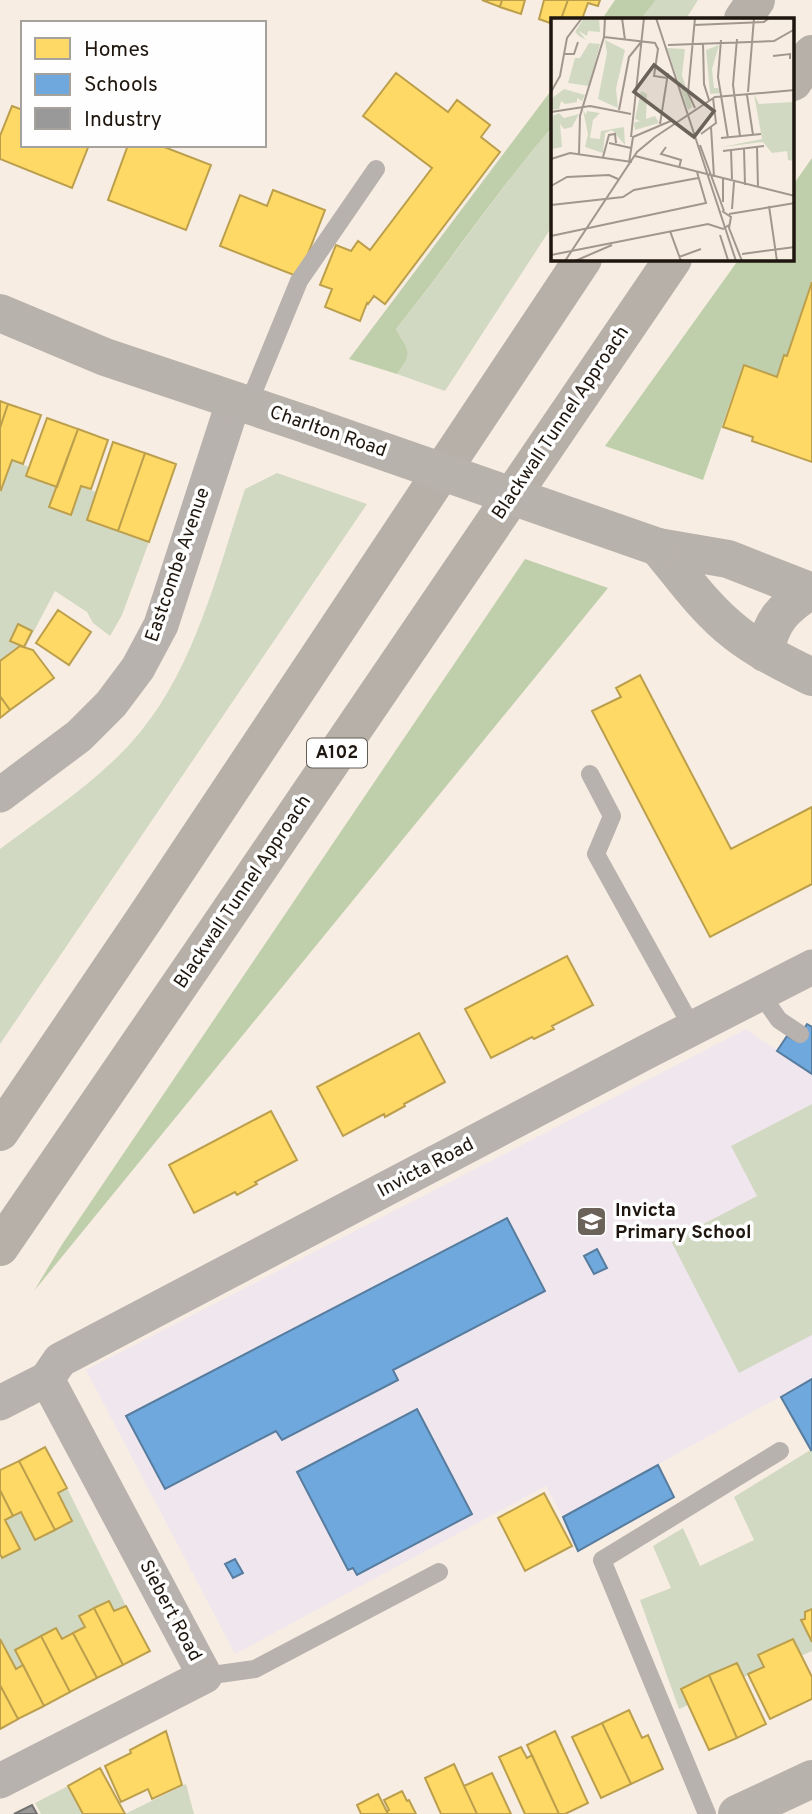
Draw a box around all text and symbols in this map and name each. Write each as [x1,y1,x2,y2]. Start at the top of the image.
inset map [551,18,794,261]
legend [21,21,266,147]
text: Homes [84,37,149,64]
text: Schools [84,72,158,99]
text: Industry [84,107,162,134]
street label: Blackwall Tunnel Approach [487,322,635,524]
street label: Charlton Road [266,401,390,463]
street label: Eastcombe Avenue [140,485,216,645]
road number: A102 [307,738,367,768]
street label: Blackwall Tunnel Approach [169,791,317,993]
street label: Invicta Road [374,1133,478,1203]
place label: Invicta Primary School [615,1199,751,1245]
school or university icon: Invicta Primary School [575,1205,609,1239]
street label: Siebert Road [133,1556,207,1666]

